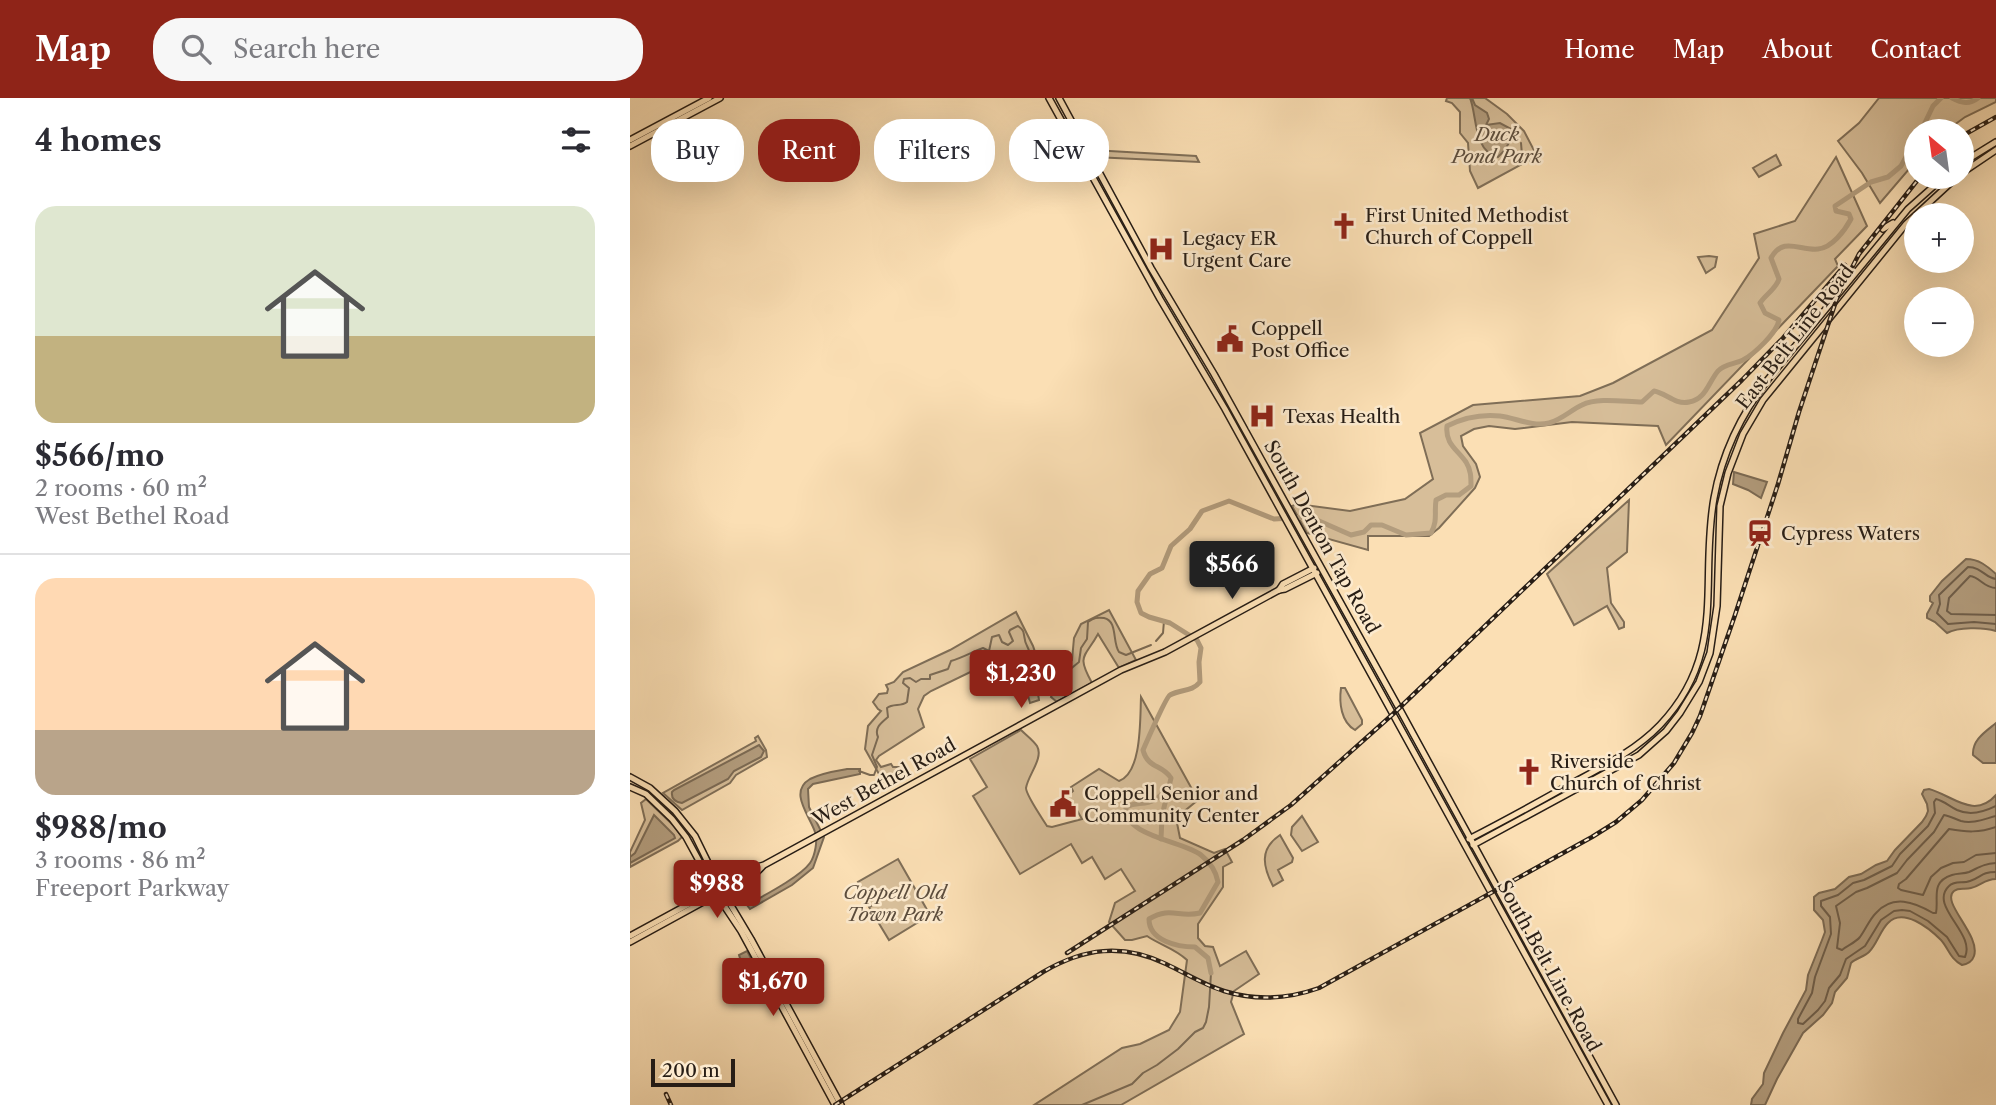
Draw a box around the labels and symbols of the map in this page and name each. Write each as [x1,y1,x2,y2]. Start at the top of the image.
north arrow [1904,119,1974,189]
park label: Duck Pond Park [1450,123,1542,168]
place label: First United Methodist Church of Coppell [1365,204,1569,249]
church icon: First United Methodist Church of Coppell [1329,211,1359,241]
place label: Legacy ER Urgent Care [1182,227,1291,272]
hospital icon: Legacy ER Urgent Care [1146,234,1176,264]
street label: East Belt Line Road [1731,260,1859,414]
place label: Coppell Post Office [1251,317,1349,362]
public building icon: Coppell Post Office [1215,324,1245,354]
hospital icon: Texas Health [1247,401,1277,431]
place label: Texas Health [1283,405,1401,428]
street label: South Denton Tap Road [1259,436,1385,638]
station icon: Cypress Waters [1745,518,1775,548]
place label: Cypress Waters [1781,522,1920,545]
pin: $566 [1191,542,1273,601]
pin: $1,230 [964,650,1078,710]
street label: West Bethel Road [807,733,960,831]
place label: Riverside Church of Christ [1550,750,1702,795]
church icon: Riverside Church of Christ [1514,757,1544,787]
place label: Coppell Senior and Community Center [1084,782,1259,827]
public building icon: Coppell Senior and Community Center [1048,789,1078,819]
pin: $988 [676,860,758,920]
street label: South Belt Line Road [1492,876,1606,1056]
park label: Coppell Old Town Park [843,881,948,926]
pin: $1,670 [716,958,830,1018]
scale bar [651,1056,735,1088]

